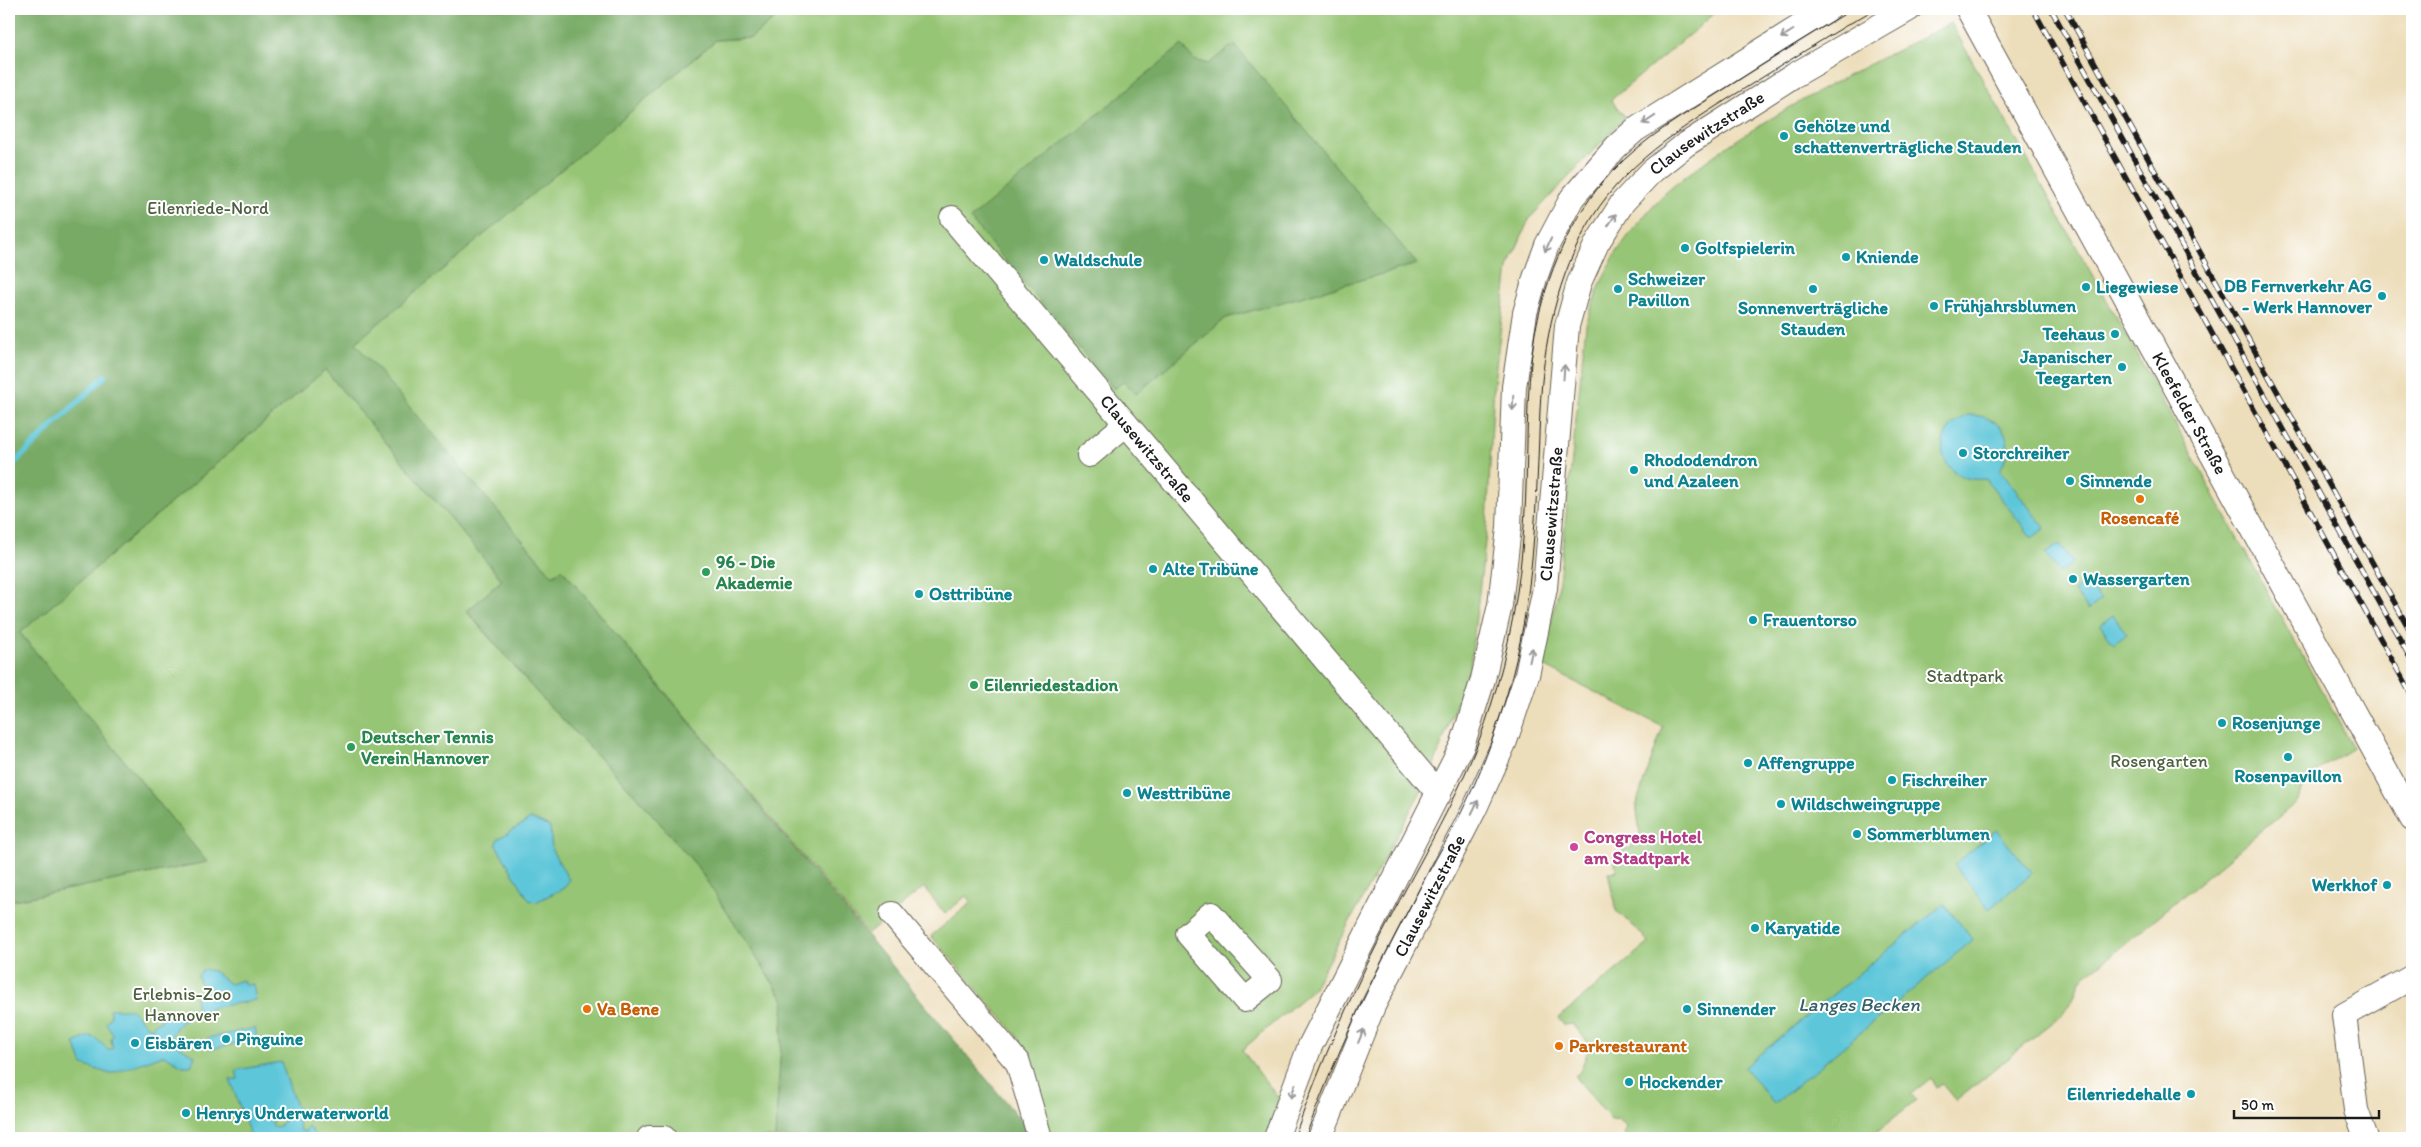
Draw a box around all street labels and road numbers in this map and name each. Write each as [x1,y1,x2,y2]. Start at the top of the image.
street label: Clausewitzstraße [1645,86,1769,180]
street label: Kleefelder Straße [2147,348,2232,478]
street label: Clausewitzstraße [1095,390,1199,507]
street label: Clausewitzstraße [1535,446,1568,582]
street label: Clausewitzstraße [1389,831,1470,961]

